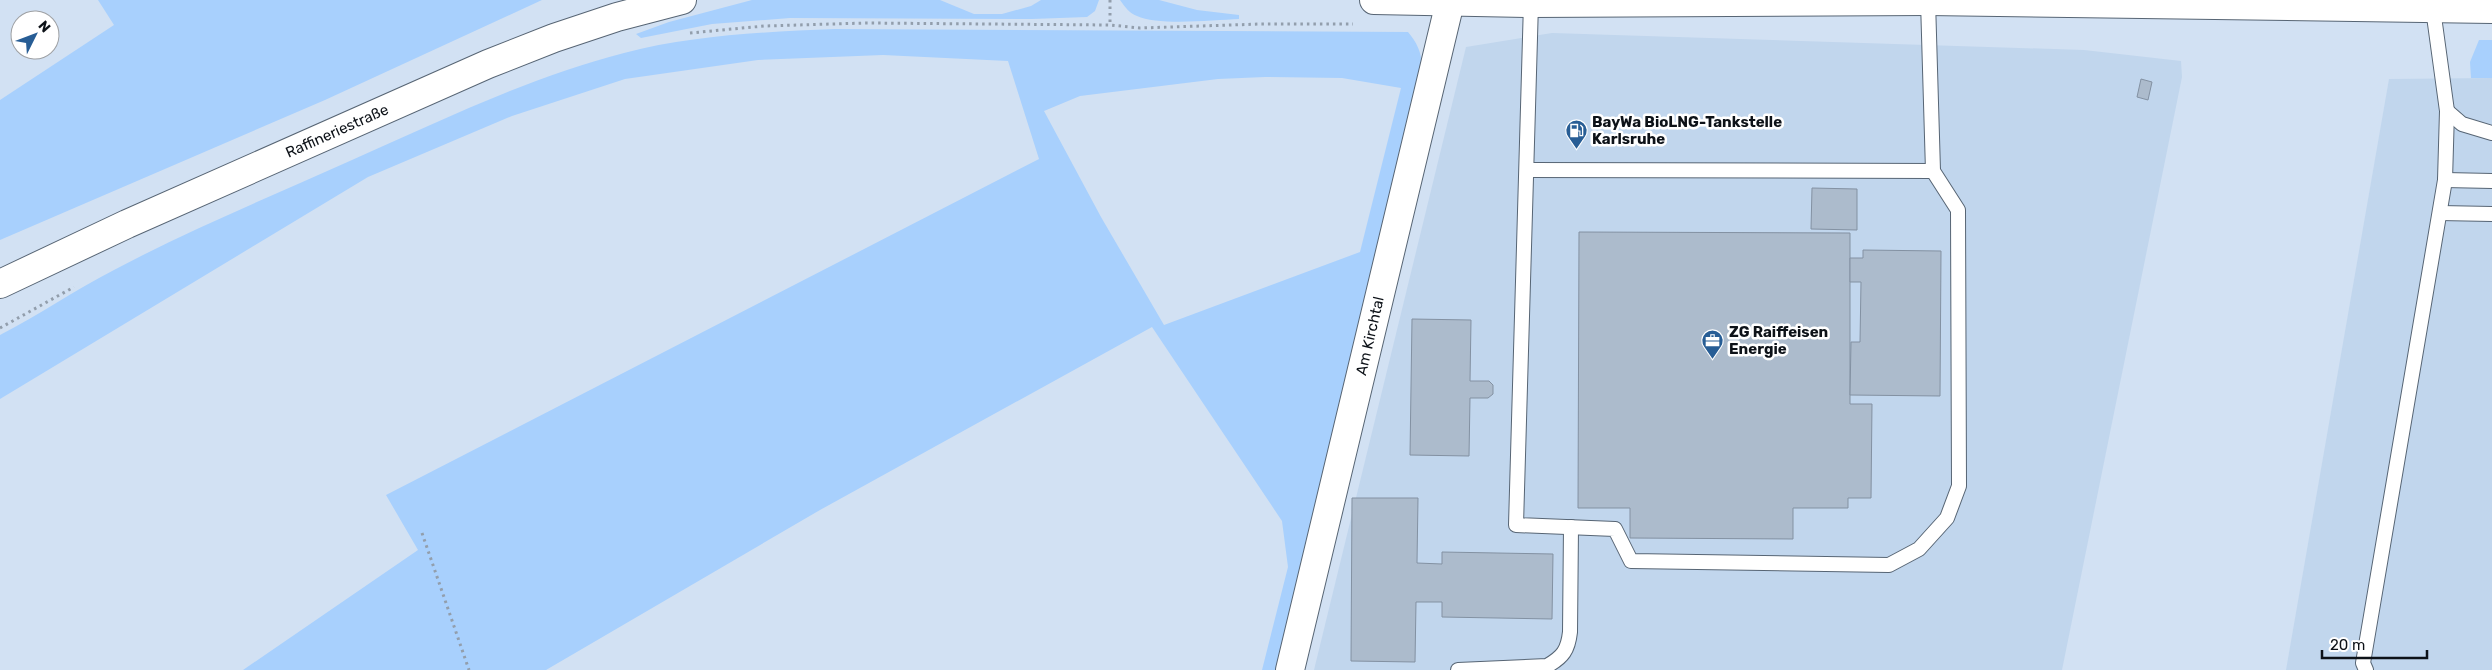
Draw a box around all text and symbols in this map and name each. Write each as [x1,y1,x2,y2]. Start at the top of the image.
north arrow [10,10,60,60]
text: N [35,17,54,36]
street label: Raffineriestraße [283,100,391,162]
place label: BayWa BioLNG-Tankstelle Karlsruhe [1592,113,1782,148]
fuel station icon: BayWa BioLNG-Tankstelle Karlsruhe [1564,119,1588,150]
street label: Am Kirchtal [1352,295,1388,377]
place label: ZG Raiffeisen Energie [1729,323,1828,358]
office icon: ZG Raiffeisen Energie [1701,329,1725,360]
scale bar [2322,628,2427,660]
text: 20 m [2330,636,2365,654]

